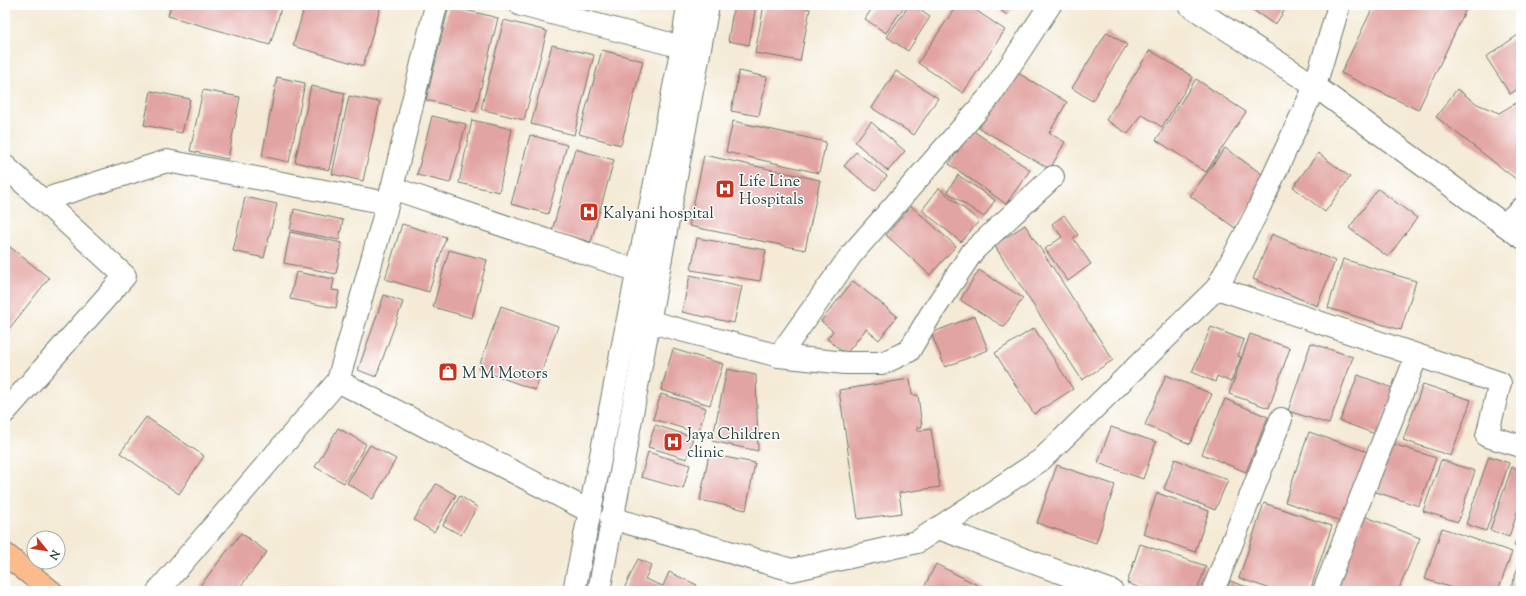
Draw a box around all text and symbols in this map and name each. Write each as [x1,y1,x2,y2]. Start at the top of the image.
place label: Life Line Hospitals [739,171,804,212]
hospital icon: Life Line Hospitals [714,178,736,200]
hospital icon: Kalyani hospital [578,201,600,223]
place label: Kalyani hospital [603,203,714,226]
shop icon: M M Motors [437,361,459,383]
place label: M M Motors [462,363,548,386]
place label: Jaya Children clinic [686,424,781,465]
hospital icon: Jaya Children clinic [662,431,684,453]
north arrow [26,530,66,570]
text: N [45,546,63,562]

